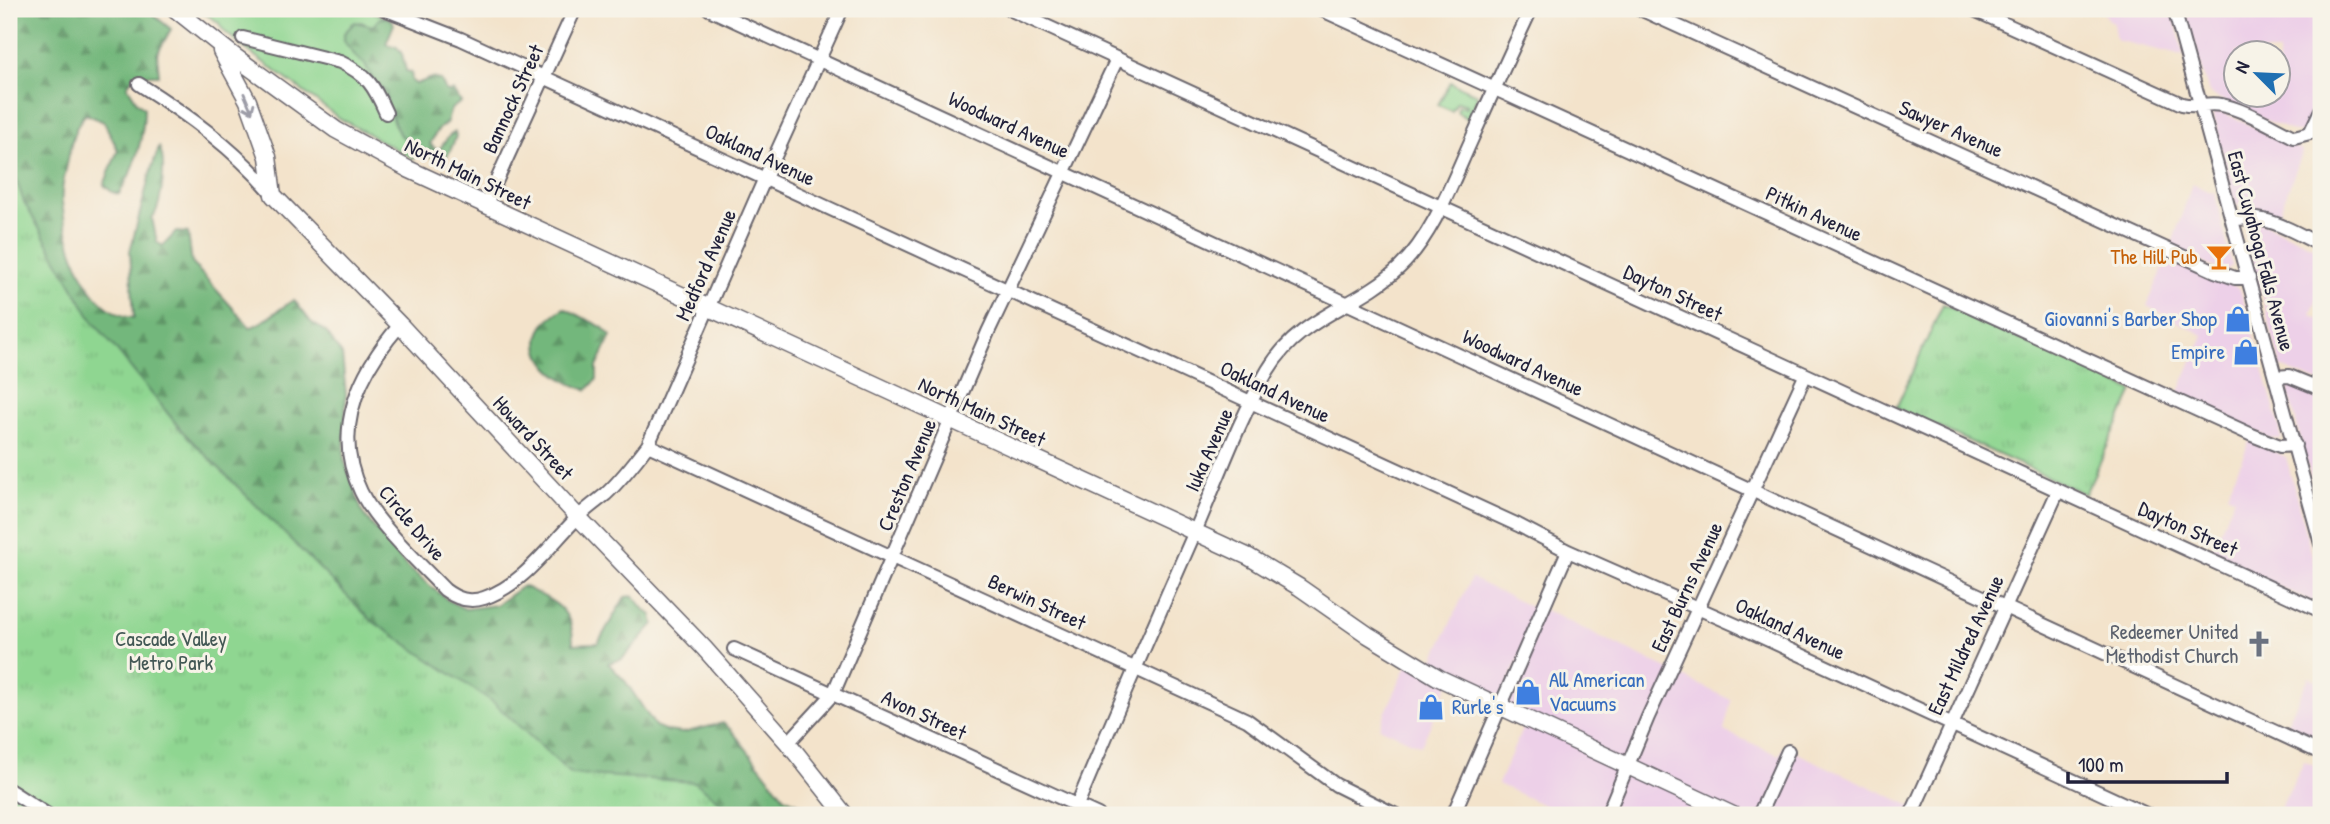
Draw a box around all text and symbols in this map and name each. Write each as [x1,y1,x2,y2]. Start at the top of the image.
north arrow [2222,38,2292,108]
street label: Bannock Street [475,39,551,158]
text: N [2228,57,2255,77]
street label: Woodward Avenue [944,84,1074,165]
one-way arrow [242,92,255,113]
street label: Sawyer Avenue [1895,93,2008,164]
street label: Oakland Avenue [701,116,820,193]
street label: North Main Street [400,130,537,217]
street label: East Cuyahoga Falls Avenue [2221,148,2302,354]
street label: Pitkin Avenue [1761,179,1867,248]
street label: Medford Avenue [668,204,743,325]
place label: The Hill Pub [2111,242,2198,271]
bar icon: The Hill Pub [2204,242,2234,272]
street label: Dayton Street [1619,257,1728,328]
place label: Giovanni's Barber Shop [2044,304,2217,333]
shop icon: Giovanni's Barber Shop [2223,304,2253,334]
street label: Woodward Avenue [1458,322,1588,403]
place label: Empire [2171,337,2225,366]
shop icon: Empire [2231,337,2261,367]
street label: Oakland Avenue [1216,353,1335,430]
street label: North Main Street [914,369,1051,454]
street label: Howard Street [487,389,581,487]
street label: Iuka Avenue [1177,404,1240,496]
street label: Creston Avenue [870,414,943,535]
street label: Circle Drive [372,479,453,567]
street label: Dayton Street [2134,494,2243,564]
street label: East Burns Avenue [1644,517,1729,657]
street label: Berwin Street [984,566,1091,637]
street label: East Mildred Avenue [1920,570,2011,720]
street label: Oakland Avenue [1731,590,1850,667]
place label: Redeemer United Methodist Church [2106,617,2238,670]
park label: Cascade Valley Metro Park [115,624,227,677]
church icon: Redeemer United Methodist Church [2244,629,2274,659]
place label: All American Vacuums [1549,665,1645,718]
shop icon: All American Vacuums [1513,677,1543,707]
street label: Avon Street [877,682,972,747]
shop icon: Rurle's [1416,692,1446,722]
place label: Rurle's [1452,692,1504,721]
scale bar [2068,740,2227,784]
text: 100 m [2078,750,2124,779]

